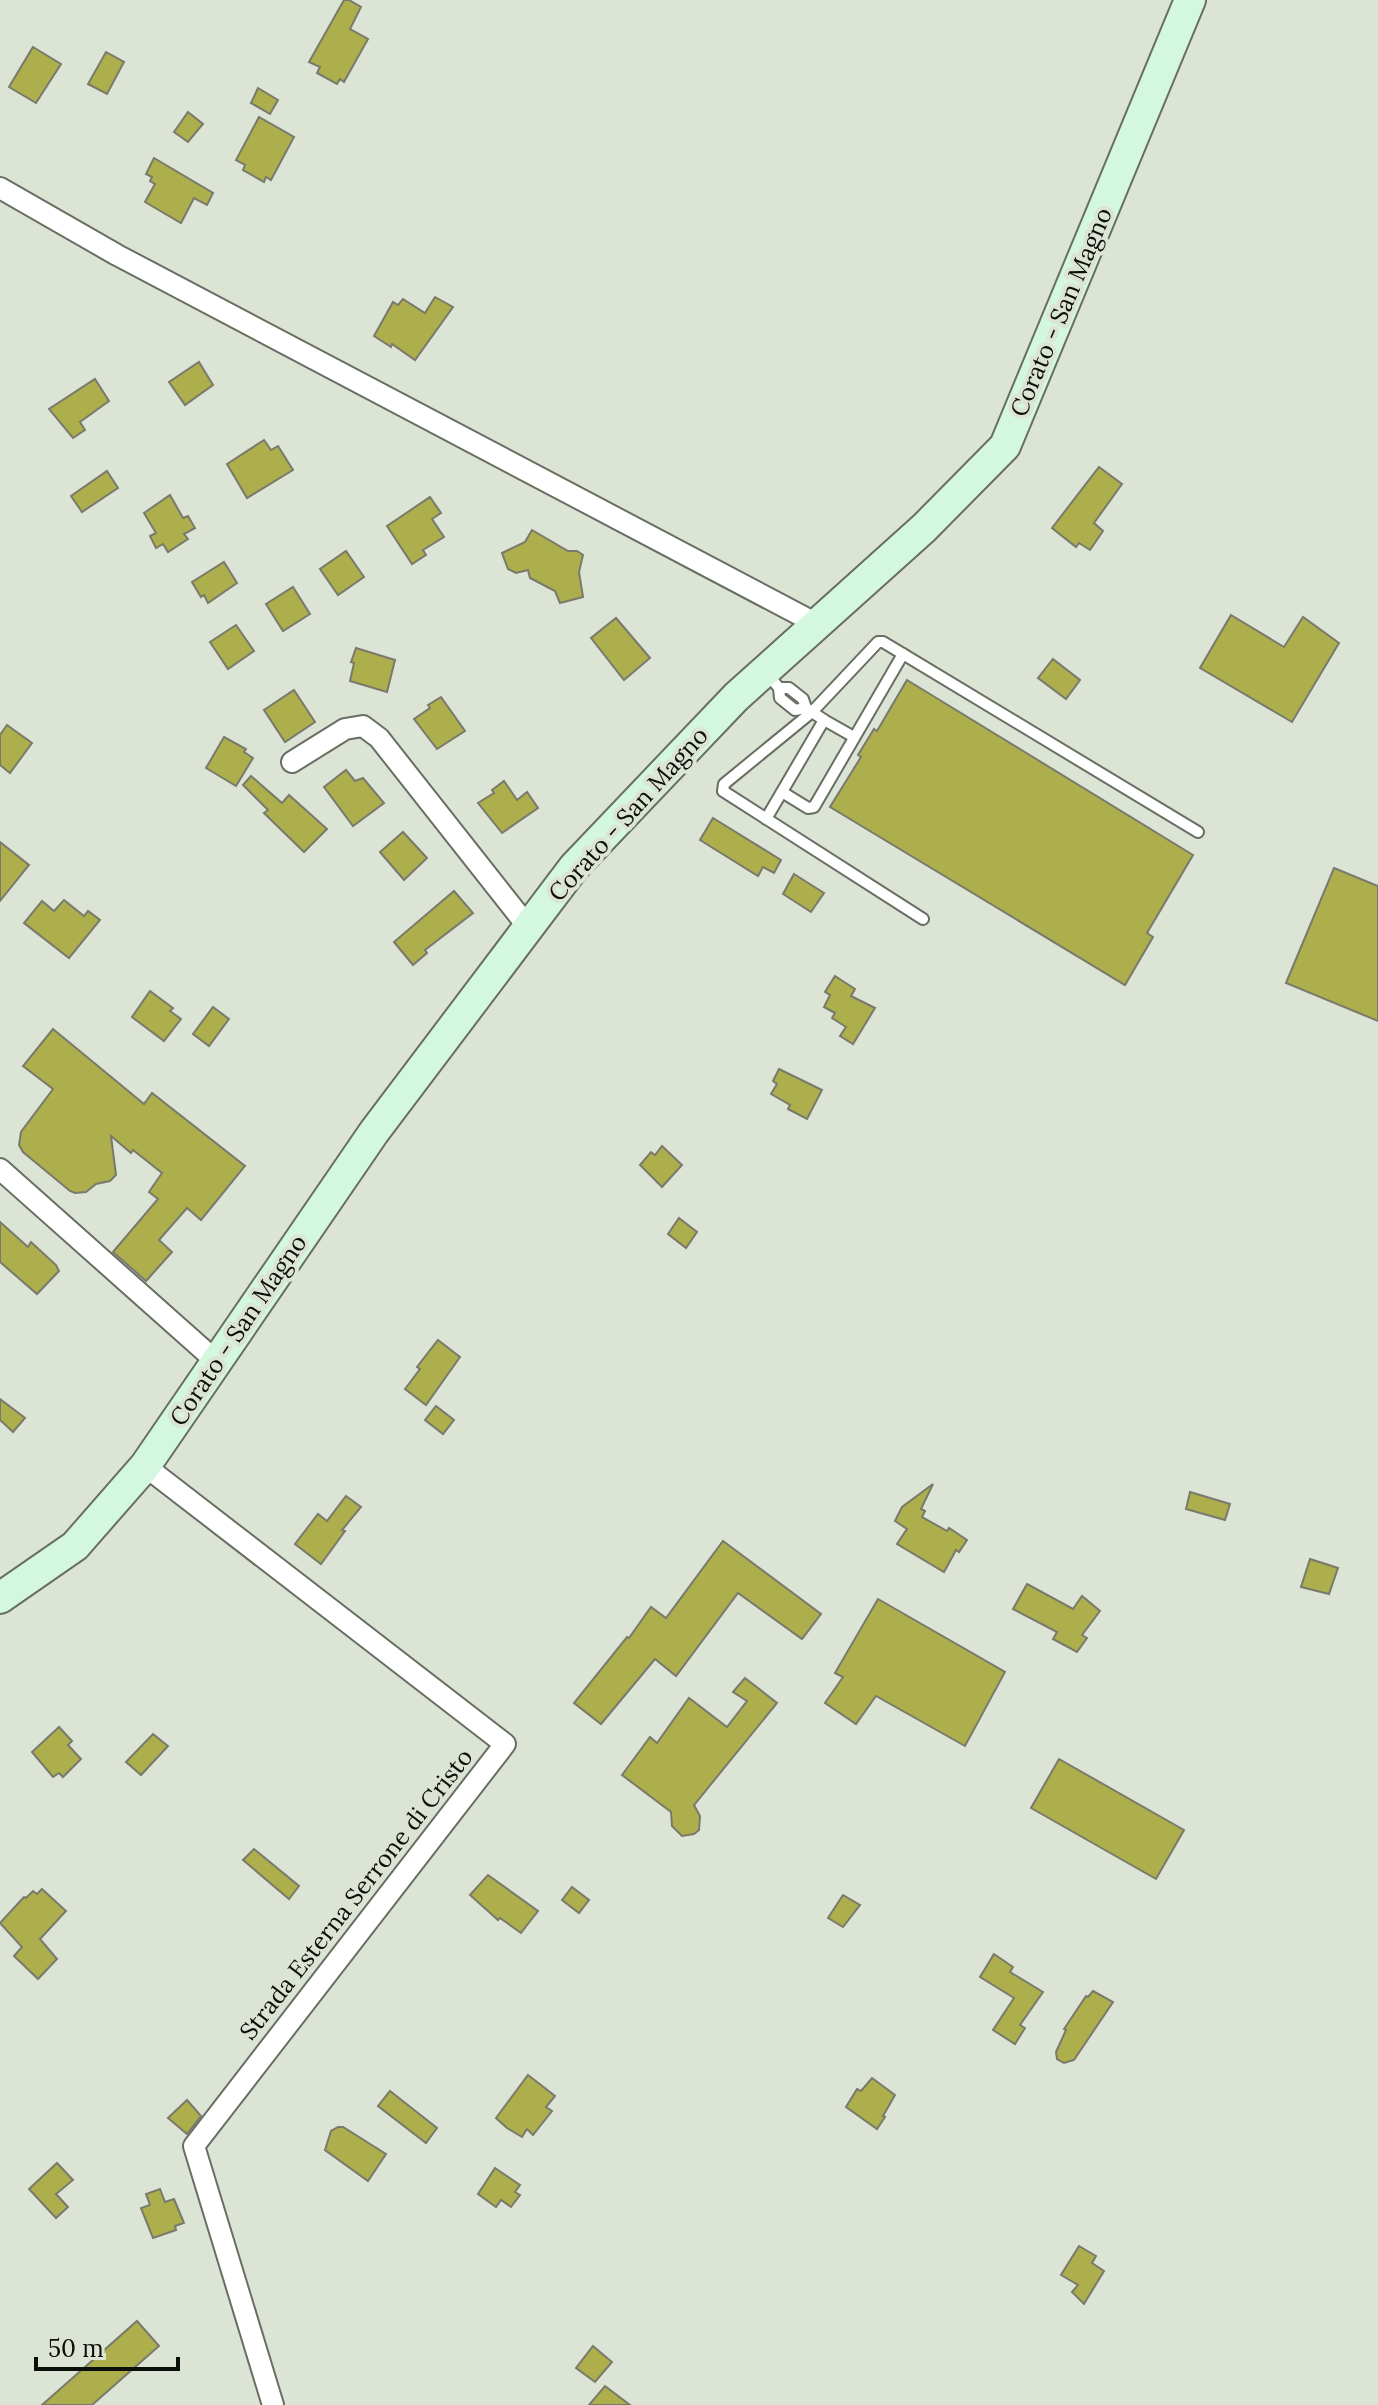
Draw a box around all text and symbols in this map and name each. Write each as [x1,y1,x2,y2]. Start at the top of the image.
street label: Corato - San Magno [1003,203,1119,421]
street label: Corato - San Magno [541,720,715,908]
street label: Corato - San Magno [162,1228,314,1432]
street label: Strada Esterna Serrone di Cristo [233,1742,479,2046]
scale bar [36,2321,178,2371]
text: 50 m [48,2333,104,2364]

